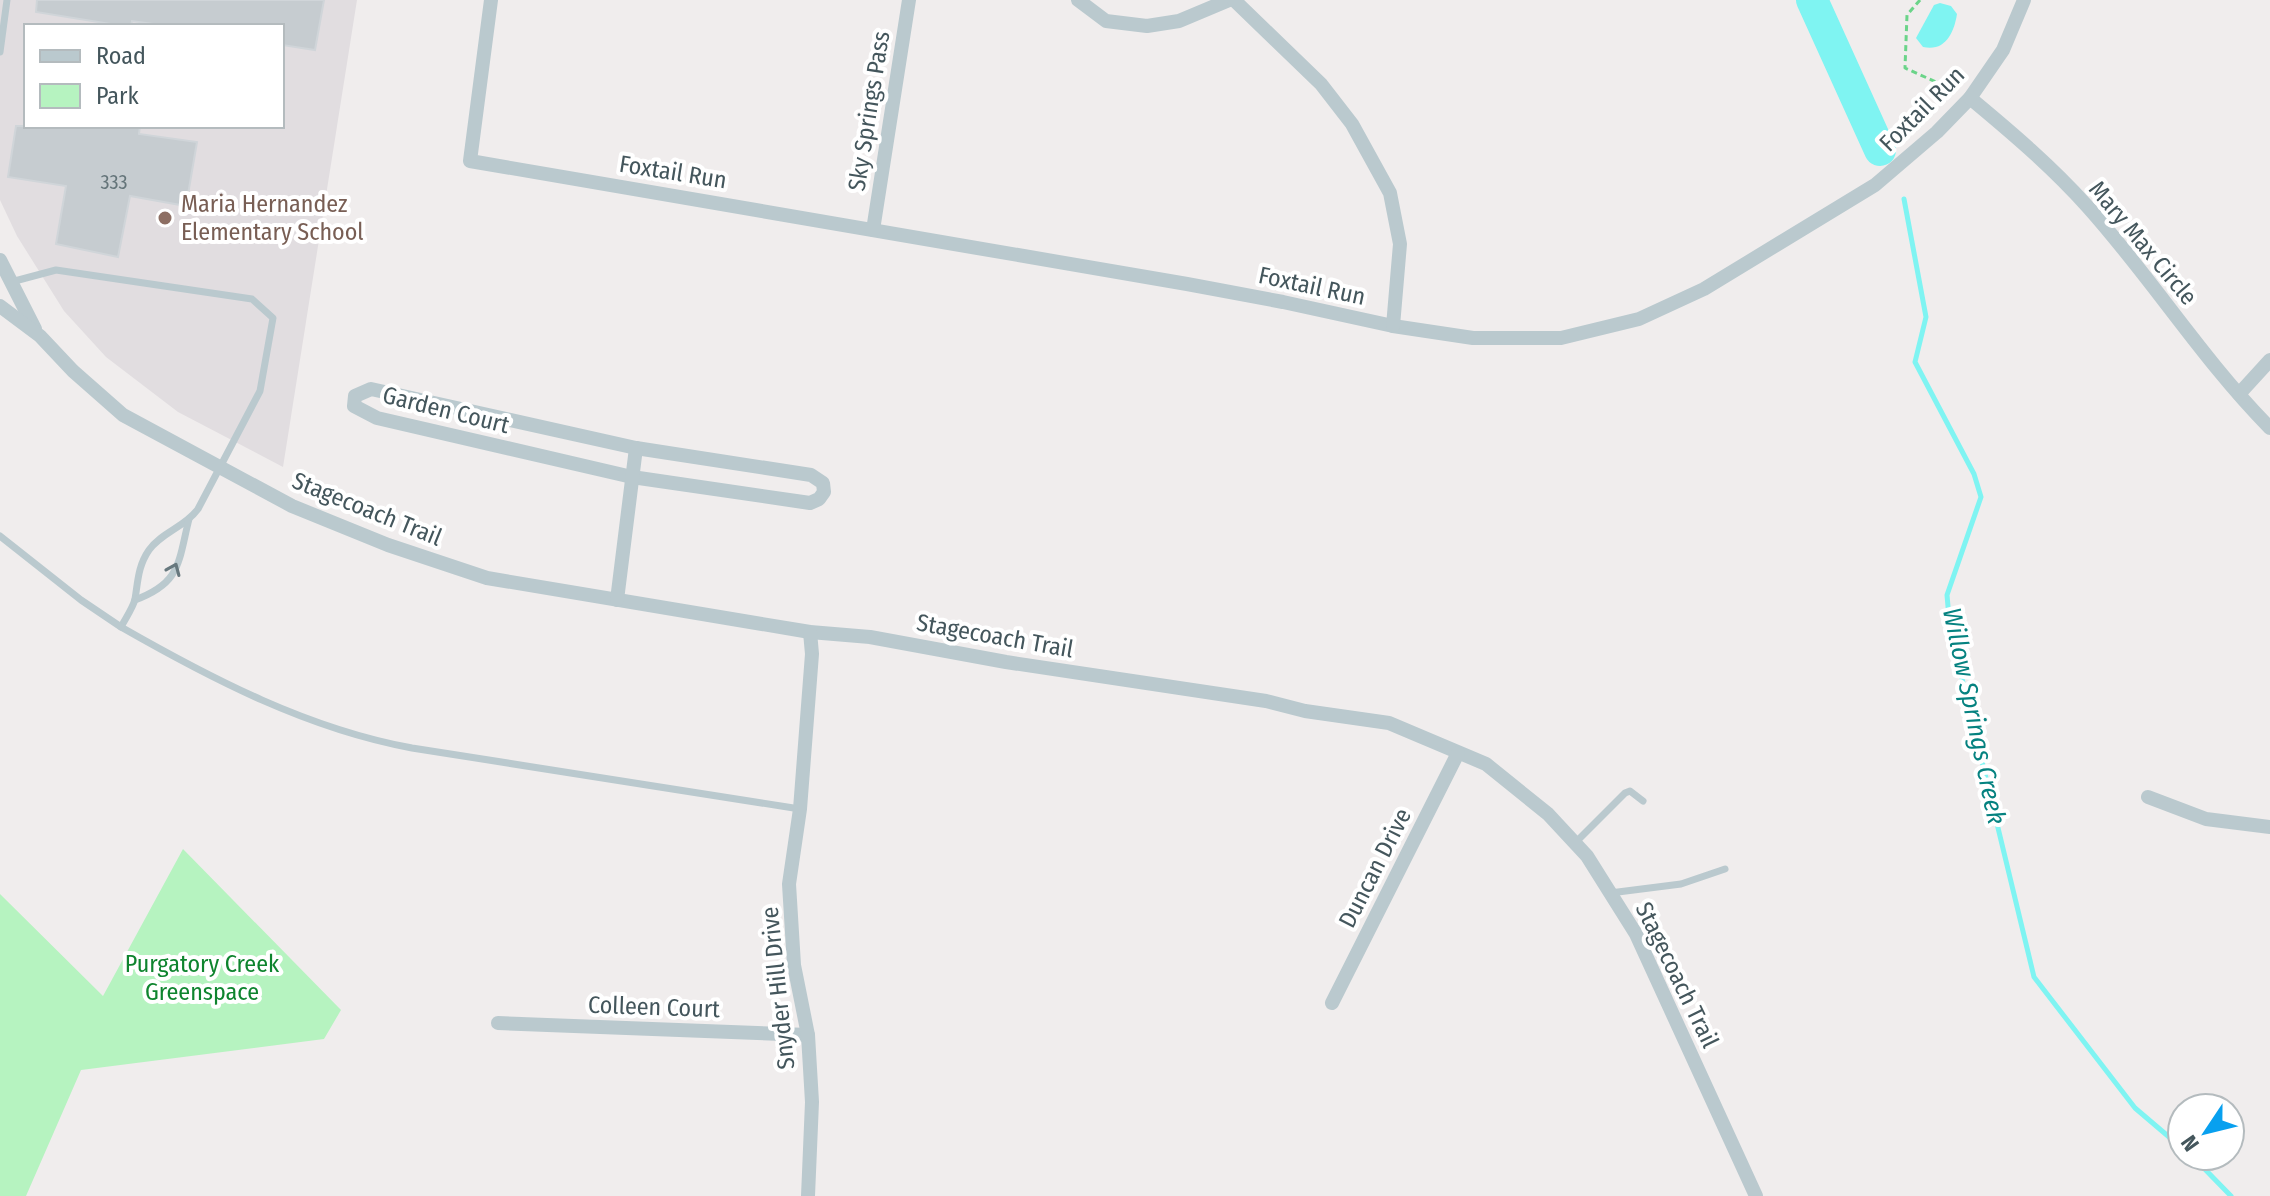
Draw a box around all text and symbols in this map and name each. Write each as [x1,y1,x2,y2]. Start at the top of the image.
legend [24,24,284,128]
street label: Sky Springs Pass [843,29,895,193]
text: Road [96,42,146,70]
street label: Foxtail Run [1874,61,1970,157]
text: Park [96,82,139,110]
street label: Foxtail Run [617,150,729,194]
house number: 333 [100,170,128,194]
street label: Mary Max Circle [2083,175,2203,311]
place label: Maria Hernandez Elementary School [181,190,364,246]
marker: Maria Hernandez Elementary School [156,209,174,227]
street label: Foxtail Run [1256,261,1368,311]
street label: Garden Court [380,381,512,439]
street label: Stagecoach Trail [288,466,446,552]
one-way arrow [164,563,180,578]
water label: Willow Springs Creek [1936,605,2012,827]
street label: Stagecoach Trail [914,608,1076,664]
street label: Duncan Drive [1333,804,1417,932]
street label: Stagecoach Trail [1630,898,1724,1052]
street label: Snyder Hill Drive [756,905,800,1071]
park label: Purgatory Creek Greenspace [125,950,280,1006]
street label: Colleen Court [588,991,721,1023]
north arrow [2166,1092,2246,1172]
text: N [2175,1130,2205,1156]

